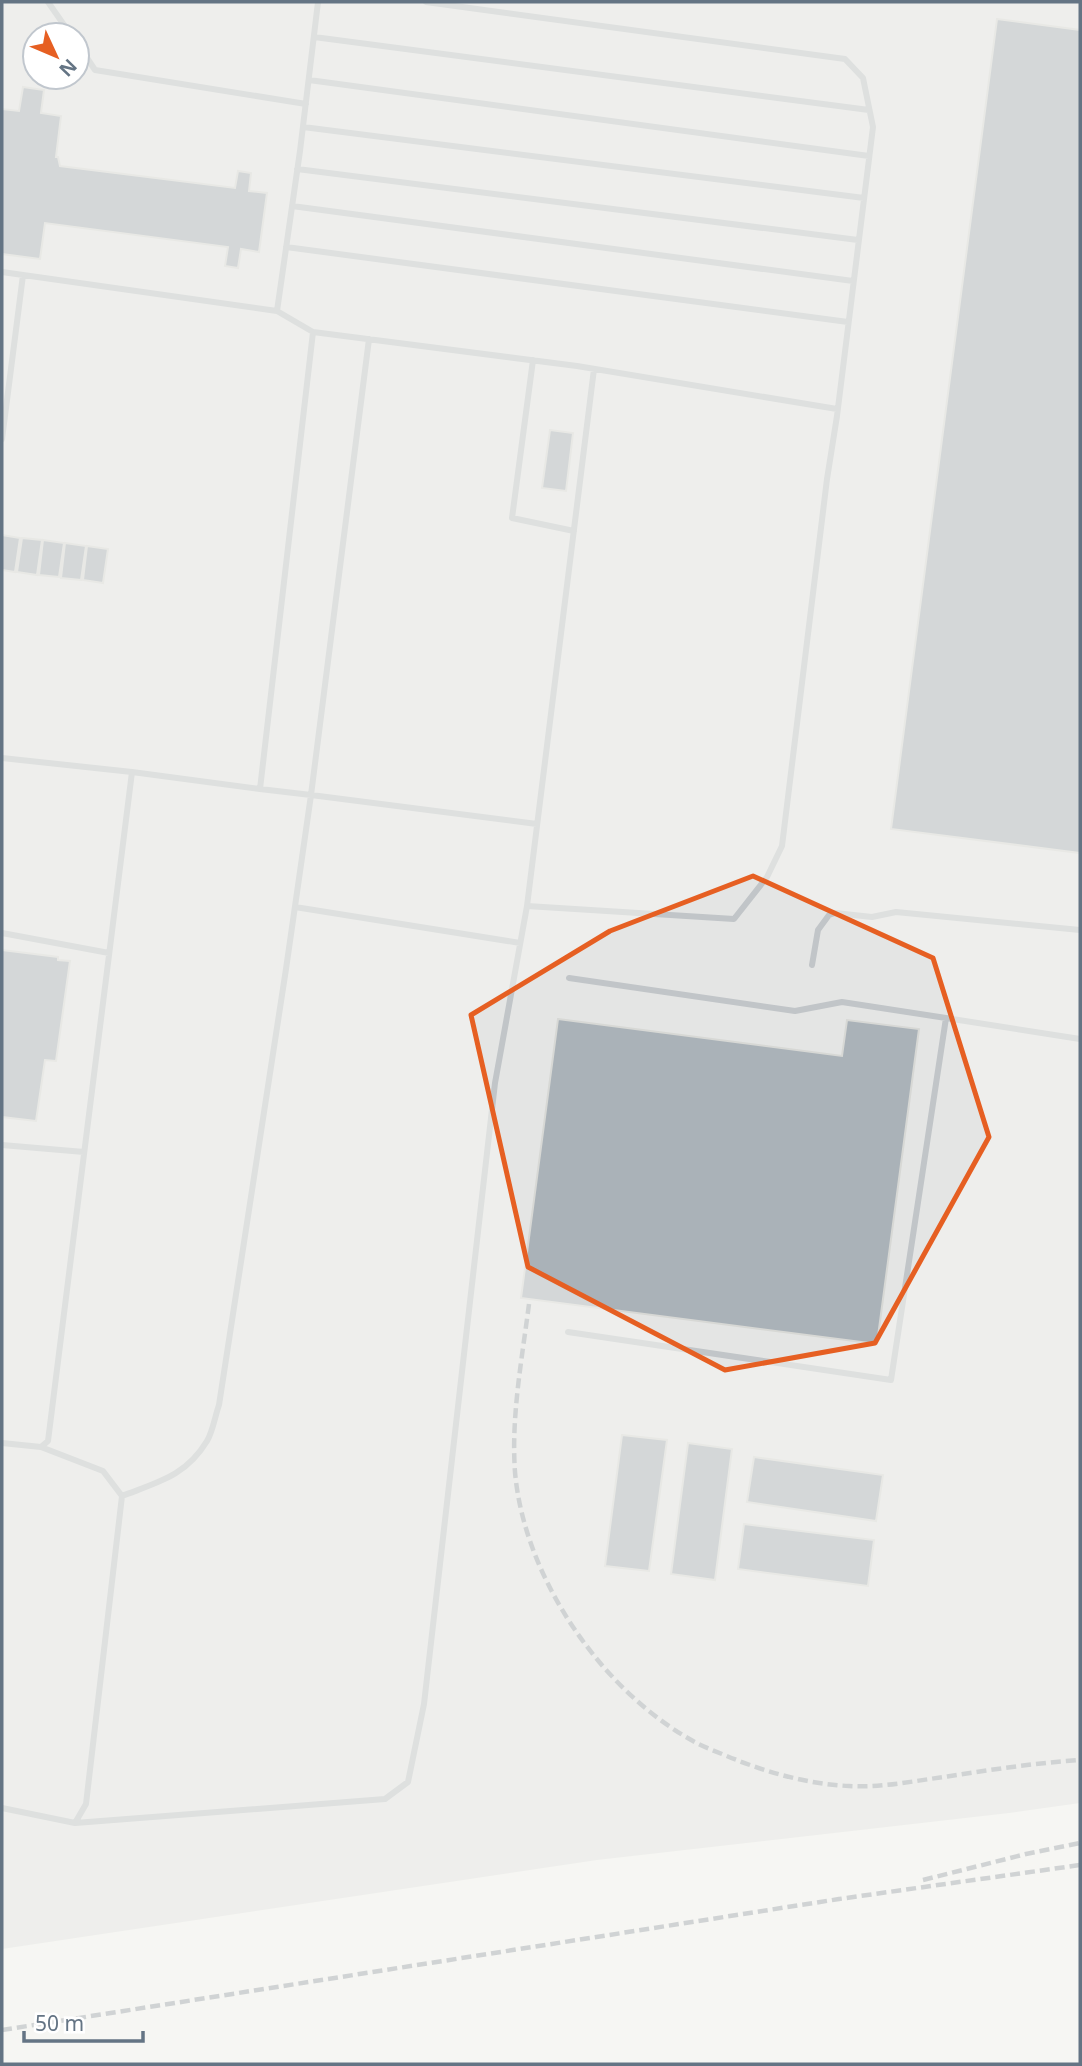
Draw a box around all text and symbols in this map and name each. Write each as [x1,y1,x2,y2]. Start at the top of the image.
north arrow [21,21,91,91]
text: N [54,53,83,82]
scale bar [24,2000,144,2044]
text: 50 m [35,2009,84,2037]

